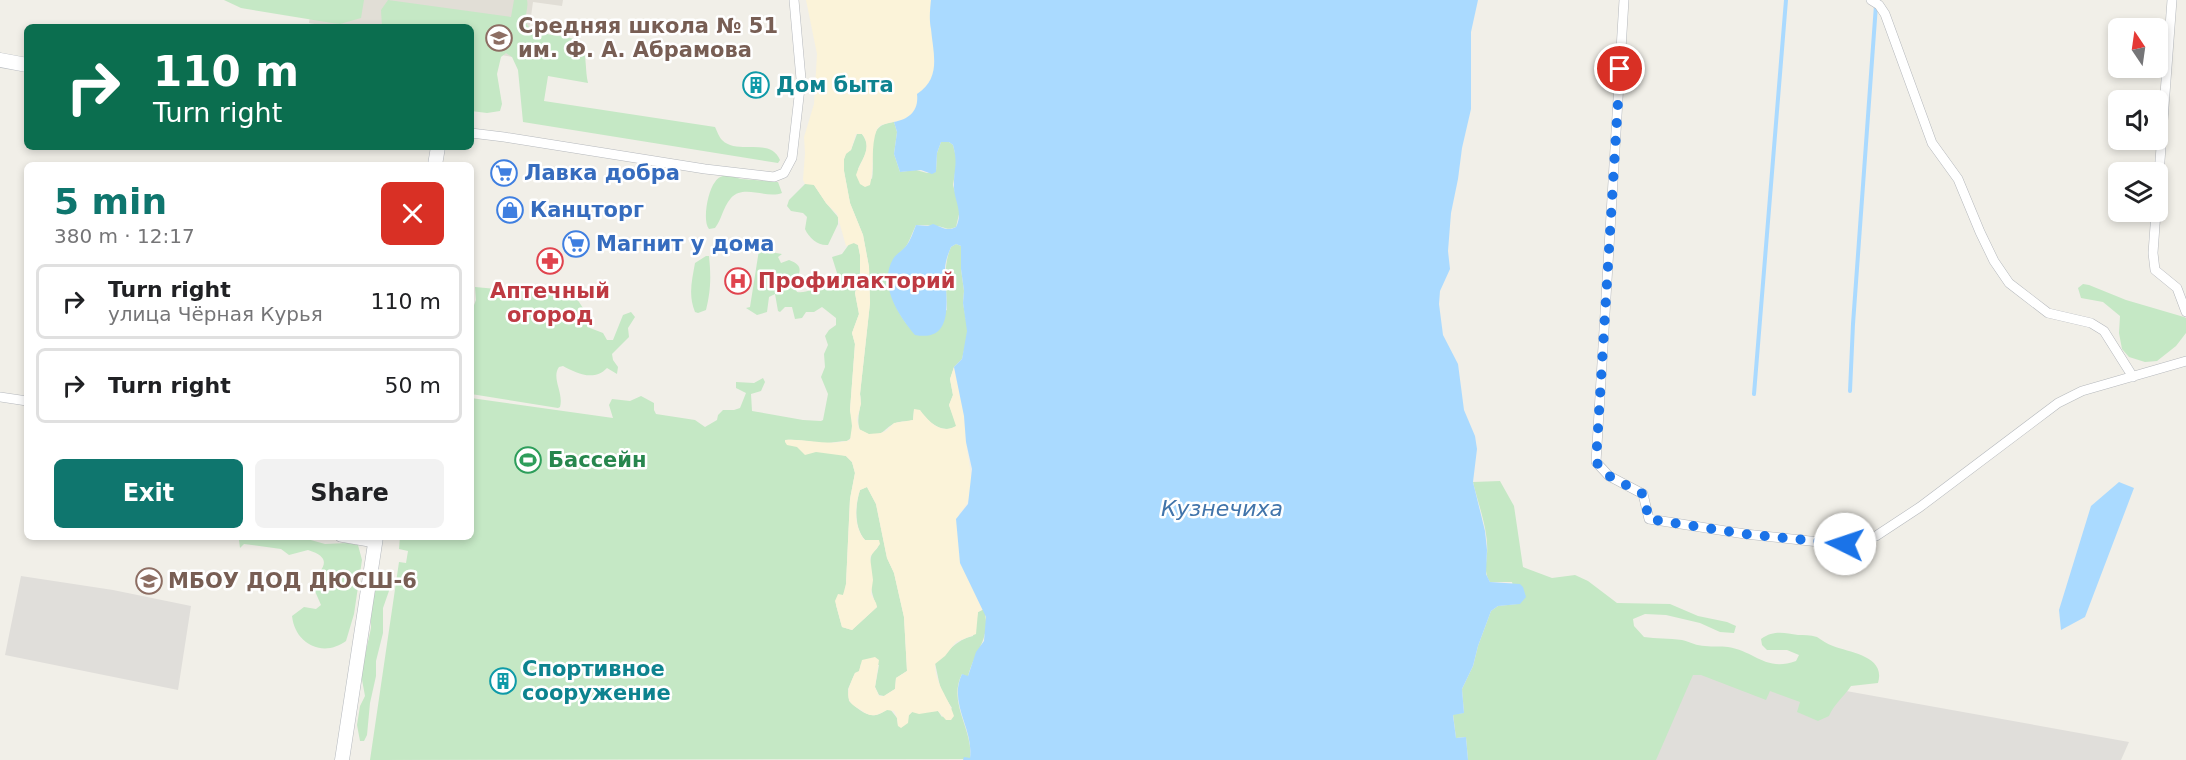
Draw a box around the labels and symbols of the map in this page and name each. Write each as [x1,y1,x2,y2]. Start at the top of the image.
place label: Средняя школа № 51 им. Ф. А. Абрамова [518,14,778,62]
north arrow [2108,18,2168,78]
school or university icon: Средняя школа № 51 им. Ф. А. Абрамова [484,23,514,53]
pin [1594,43,1645,94]
building icon: Дом быта [741,70,771,100]
place label: Дом быта [776,73,894,97]
supermarket icon: Лавка добра [489,158,519,188]
place label: Лавка добра [524,161,680,185]
shop icon: Канцторг [495,195,525,225]
place label: Канцторг [530,198,644,222]
supermarket icon: Магнит у дома [561,229,591,259]
place label: Магнит у дома [596,232,774,256]
pharmacy icon: Аптечный огород [535,246,565,276]
hospital icon: Профилакторий [723,266,753,296]
place label: Профилакторий [758,269,955,293]
place label: Аптечный огород [490,279,610,327]
sports icon: Бассейн [513,445,543,475]
place label: Бассейн [548,448,647,472]
water label: Кузнечиха [1161,496,1283,521]
position arrow [1813,512,1877,576]
school or university icon: МБОУ ДОД ДЮСШ-6 [134,566,164,596]
place label: МБОУ ДОД ДЮСШ-6 [168,569,417,593]
place label: Спортивное сооружение [522,657,671,705]
building icon: Спортивное сооружение [488,666,518,696]

